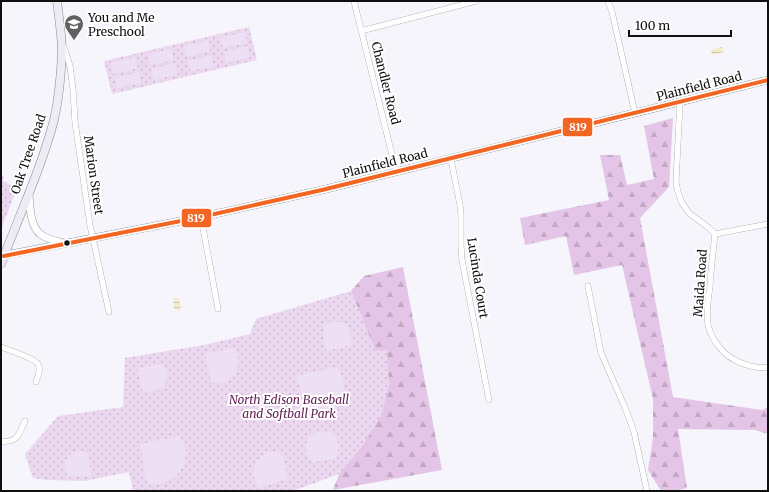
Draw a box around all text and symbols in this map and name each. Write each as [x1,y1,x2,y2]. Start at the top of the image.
place label: You and Me Preschool [87,10,155,39]
scale bar [629,12,731,38]
school or university icon: You and Me Preschool [63,13,85,41]
text: 100 m [635,18,670,33]
street label: Chandler Road [368,40,404,126]
street label: Plainfield Road [655,68,743,104]
street label: Oak Tree Road [7,112,49,196]
line badge: 819 [562,117,593,137]
text: 819 [569,120,587,134]
street label: Marion Street [81,135,107,216]
street label: Plainfield Road [341,145,429,181]
line badge: 819 [181,208,212,228]
text: 819 [187,211,205,225]
street label: Lucinda Court [464,237,492,320]
unlabelled marker [62,238,72,248]
street label: Maida Road [690,249,710,317]
park label: North Edison Baseball and Softball Park [229,392,349,421]

